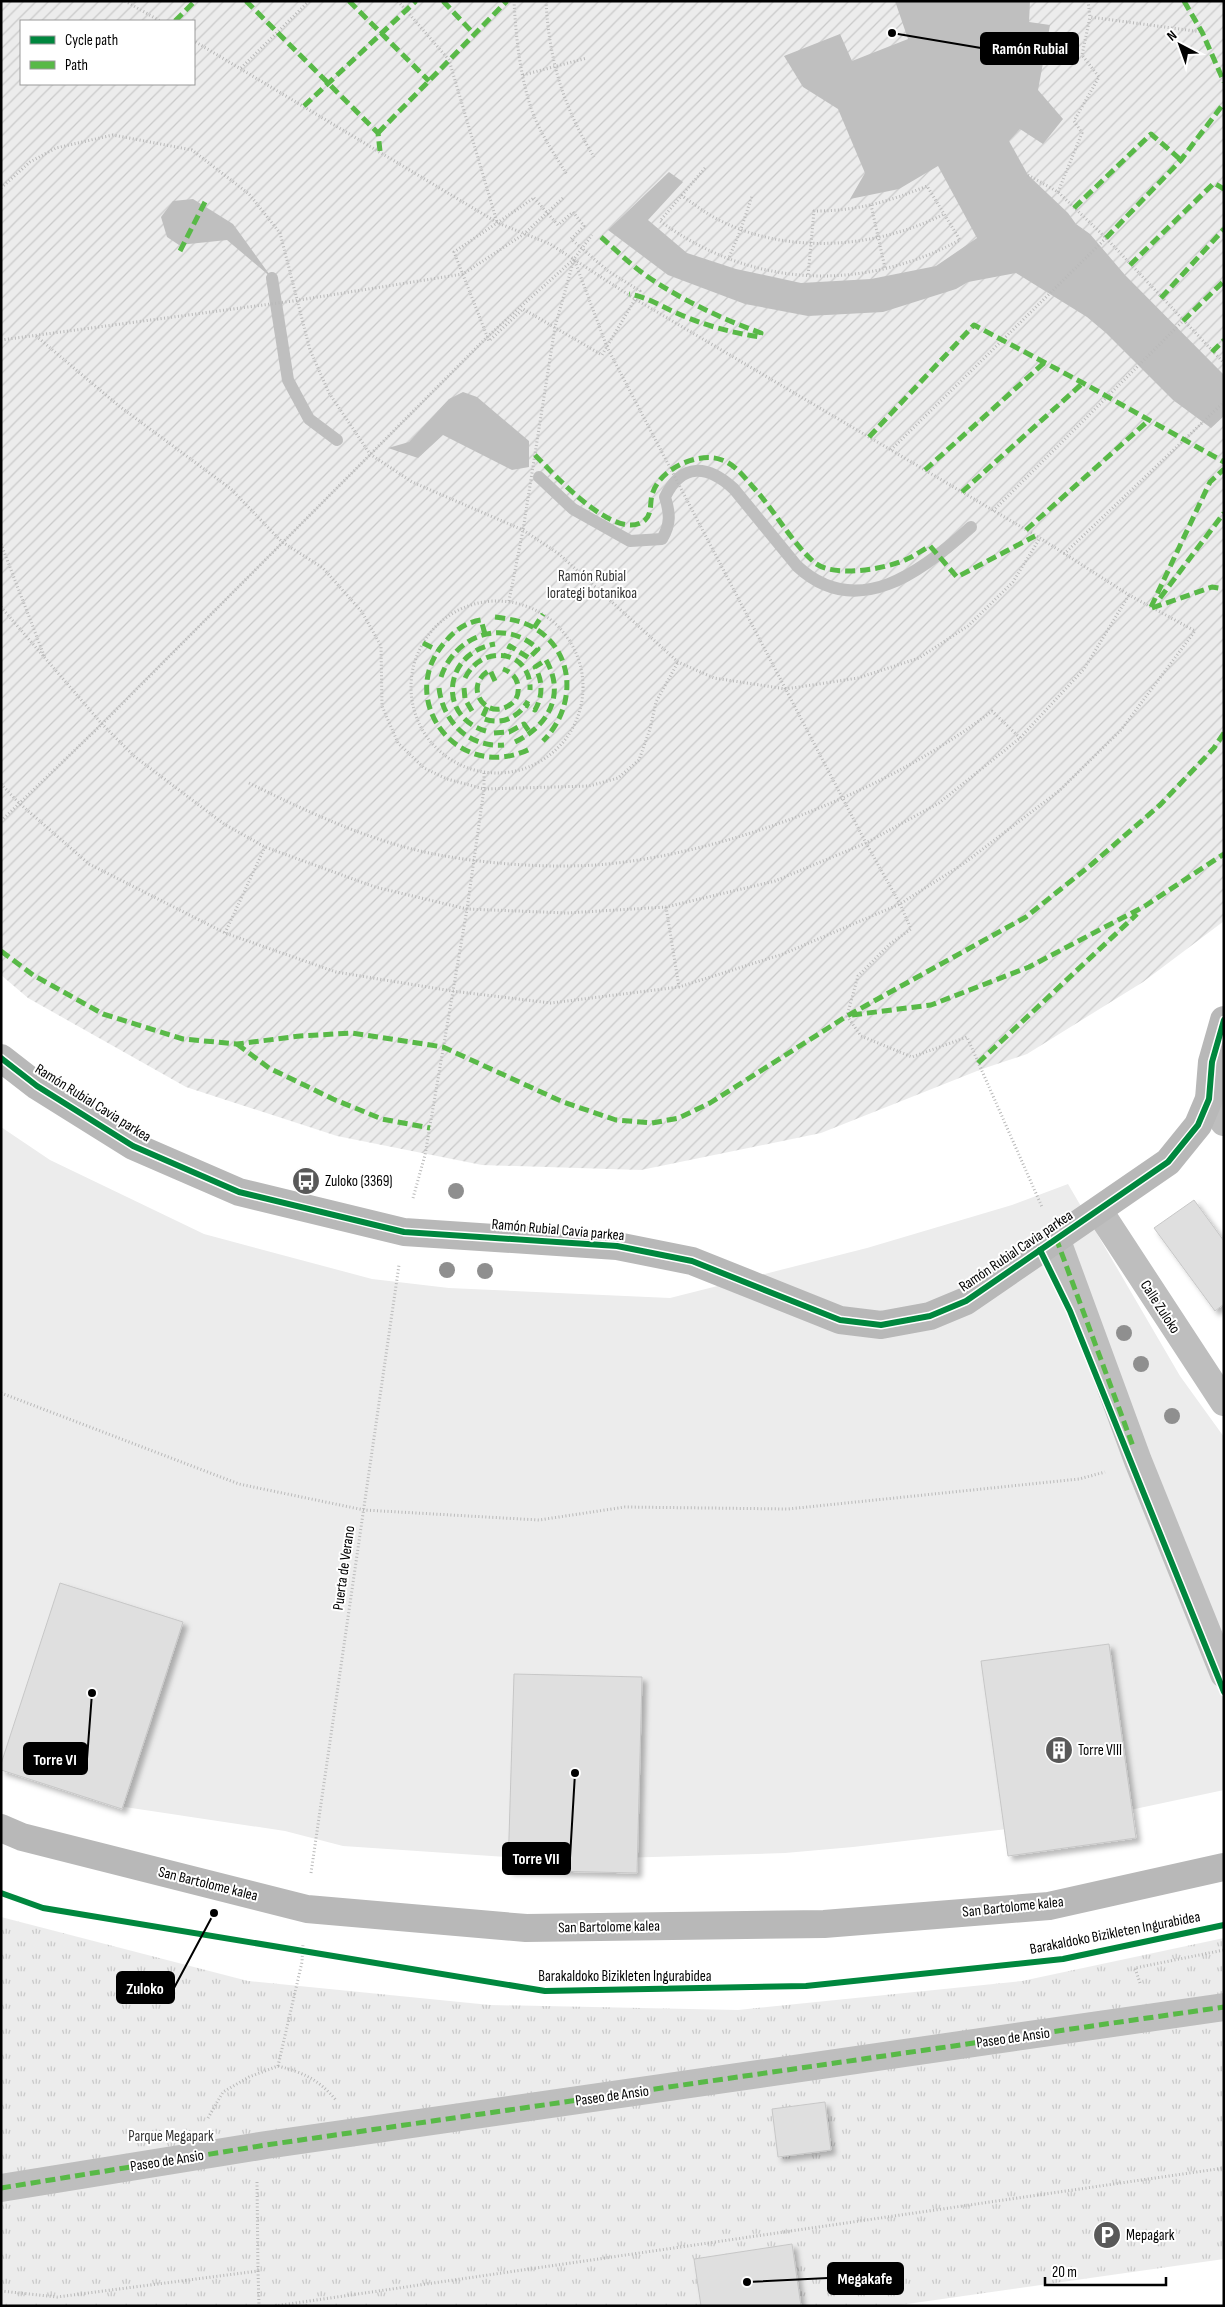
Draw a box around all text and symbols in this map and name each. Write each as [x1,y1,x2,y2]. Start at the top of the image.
legend [20,20,195,85]
north arrow [1155,20,1205,70]
text: N [1163,27,1180,44]
text: Cycle path [65,31,118,50]
callout: Ramón Rubial [981,33,1078,64]
text: Ramón Rubial [992,40,1068,59]
text: Path [65,56,88,75]
park label: Ramón Rubial lorategi botanikoa [547,567,637,603]
street label: Ramón Rubial Cavia parkea [31,1060,155,1147]
bus stop icon: Zuloko (3369) [291,1166,321,1196]
place label: Zuloko (3369) [325,1172,393,1191]
street label: Ramón Rubial Cavia parkea [955,1206,1077,1296]
street label: Ramón Rubial Cavia parkea [491,1215,625,1245]
street label: Calle Zuloko [1136,1277,1184,1337]
street label: Puerta de Verano [329,1524,359,1612]
building icon: Torre VIII [1044,1735,1074,1765]
place label: Torre VIII [1078,1741,1122,1760]
callout: Torre VI [24,1743,87,1774]
text: Torre VI [33,1751,77,1770]
callout: Torre VII [503,1843,570,1874]
text: Torre VII [513,1850,559,1869]
street label: San Bartolome kalea [156,1862,260,1906]
street label: San Bartolome kalea [961,1892,1065,1922]
street label: Barakaldoko Bizikleten Ingurabidea [1028,1907,1202,1959]
street label: San Bartolome kalea [558,1917,660,1937]
street label: Barakaldoko Bizikleten Ingurabidea [538,1967,712,1986]
callout: Zuloko [117,1972,174,2003]
text: Zuloko [126,1980,164,1999]
street label: Paseo de Ansio [975,2023,1051,2053]
street label: Paseo de Ansio [574,2081,650,2111]
park label: Parque Megapark [128,2127,214,2146]
street label: Paseo de Ansio [129,2146,205,2176]
parking icon: Mepagark [1092,2220,1122,2250]
place label: Mepagark [1126,2226,1175,2245]
scale bar [1045,2254,1166,2286]
callout: Megakafe [828,2263,903,2294]
text: 20 m [1052,2263,1077,2282]
text: Megakafe [838,2270,893,2289]

